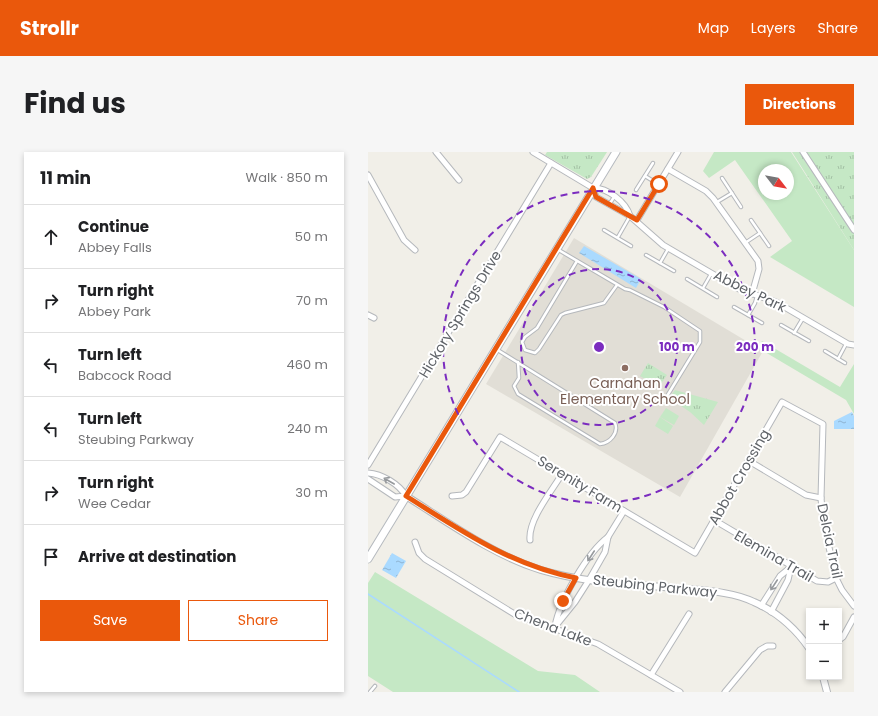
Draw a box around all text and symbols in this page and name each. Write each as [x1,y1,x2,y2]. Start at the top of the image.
text: Strollr [20,15,79,42]
text: Map [698,18,729,38]
text: Layers [751,18,795,38]
text: Share [817,18,858,38]
text: Find us [24,84,126,123]
button: Directions [745,84,854,125]
north arrow [758,164,794,200]
text: 11 min [40,166,91,190]
text: Walk · 850 m [246,168,328,187]
route start [650,175,668,193]
text: Continue [78,216,149,237]
icon: ahead [40,226,62,248]
text: 50 m [295,227,328,246]
text: Abbey Falls [78,238,152,257]
street label: Hickory Springs Drive [414,246,506,382]
street label: Abbey Park [710,265,790,318]
text: Turn right [78,280,154,301]
icon: right [40,290,62,312]
text: 70 m [296,291,328,310]
text: Abbey Park [78,302,151,321]
text: 100 m [659,338,695,355]
text: 200 m [736,338,774,355]
centre of rings [592,340,606,354]
text: Turn left [78,344,142,365]
icon: left [40,354,62,376]
text: 460 m [287,355,328,374]
marker: Carnahan Elementary School [620,363,630,373]
text: Babcock Road [78,366,172,385]
place label: Carnahan Elementary School [560,373,690,409]
text: Turn left [78,408,142,429]
icon: left [40,418,62,440]
text: 240 m [287,419,328,438]
street label: Abbot Crossing [703,425,775,529]
text: Steubing Parkway [78,430,194,449]
street label: Serenity Farm [534,451,626,517]
text: Turn right [78,472,154,493]
one-way arrow [383,477,395,485]
icon: right [40,482,62,504]
text: 30 m [295,483,328,502]
text: Wee Cedar [78,494,151,513]
street label: Delcia Trail [812,502,848,580]
street label: Elemina Trail [731,525,817,587]
icon: arrive [40,546,62,568]
text: Arrive at destination [78,546,236,567]
one-way arrow [586,550,594,562]
street label: Steubing Parkway [592,570,718,602]
one-way arrow [770,579,778,590]
route end [554,592,572,610]
button: Save [40,600,180,641]
button: Share [188,600,328,641]
street label: Chena Lake [511,603,595,651]
map controls [806,608,842,680]
button: + [806,608,842,644]
button: − [806,644,842,680]

